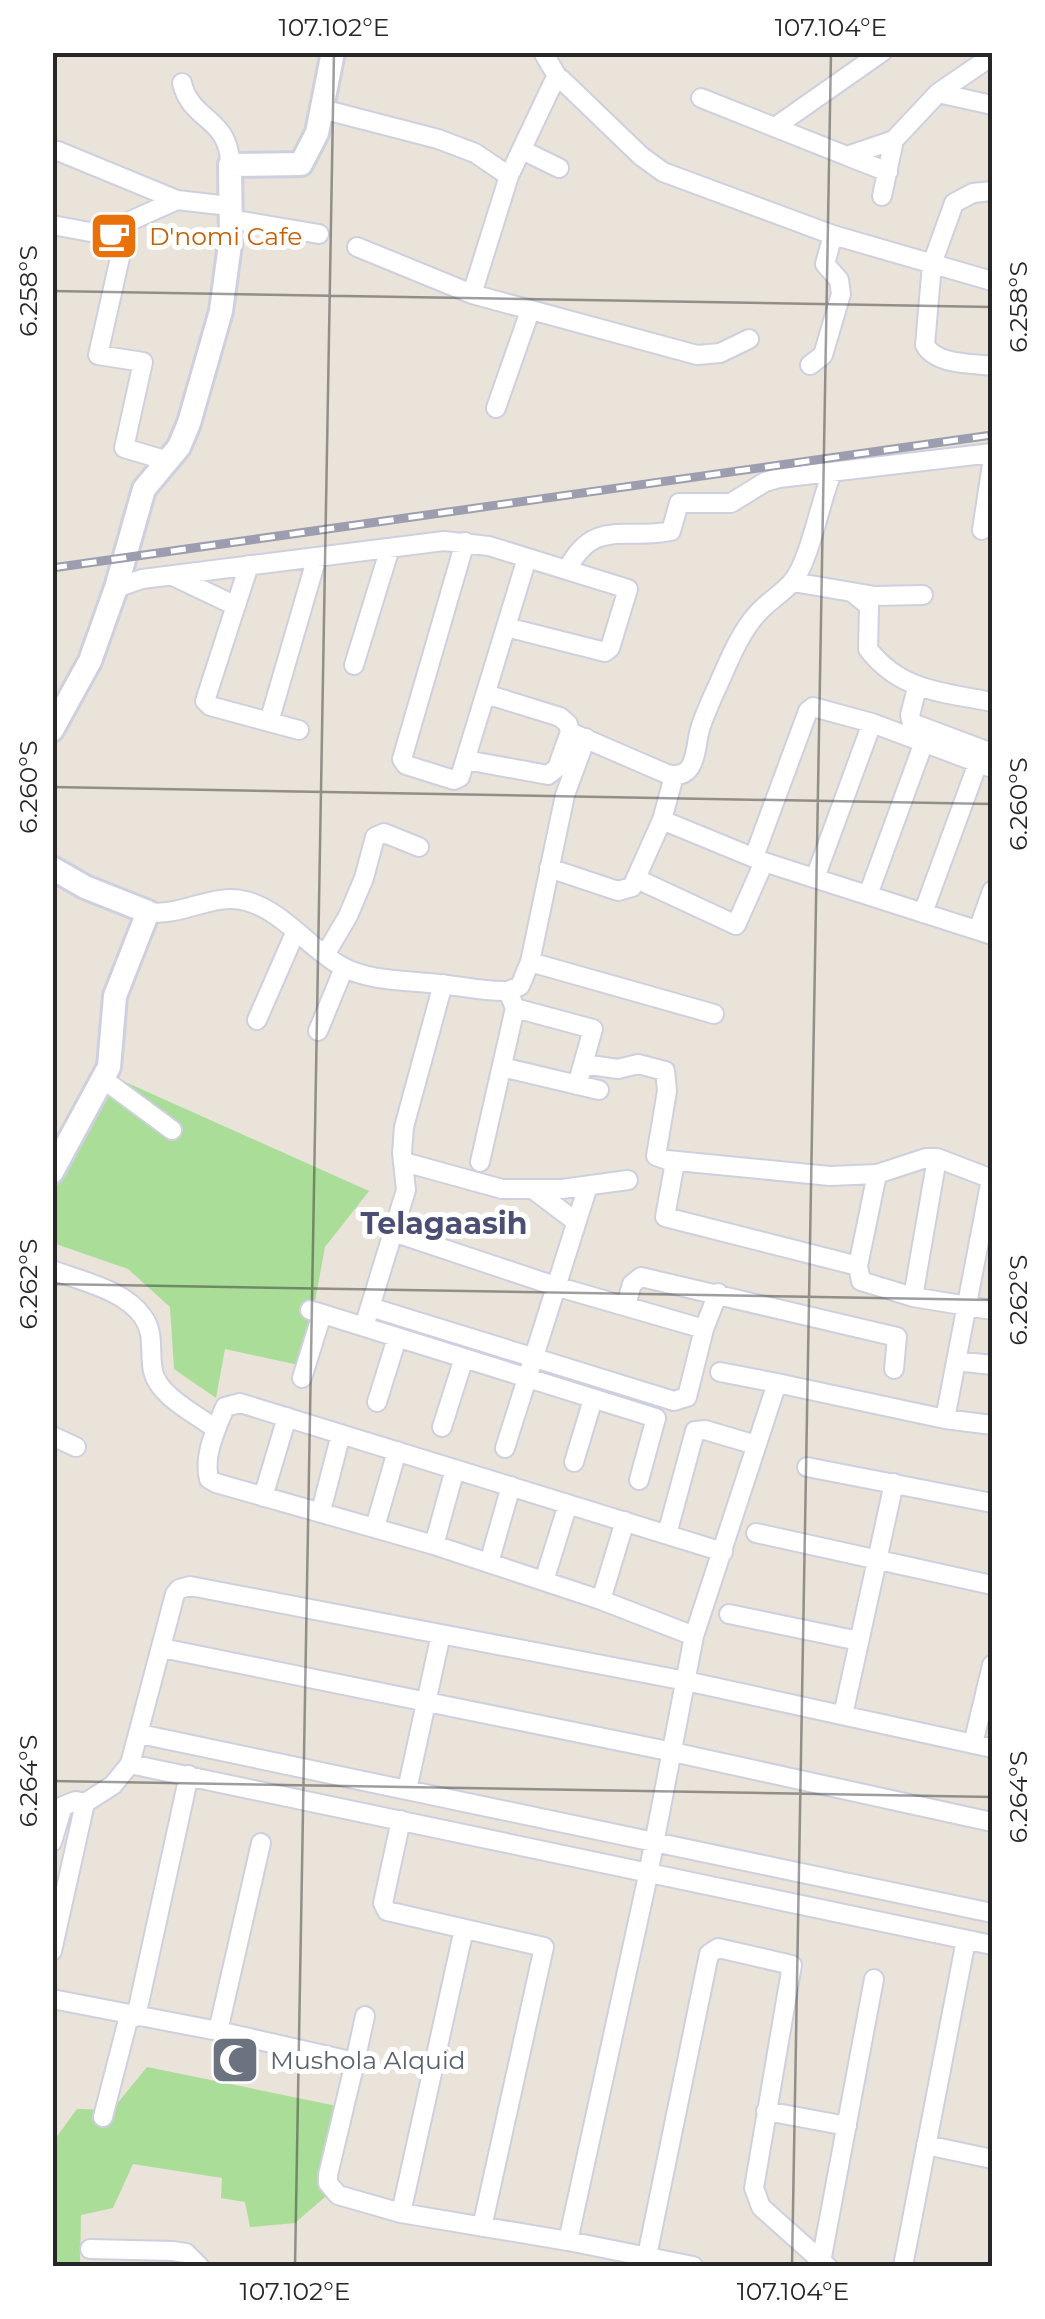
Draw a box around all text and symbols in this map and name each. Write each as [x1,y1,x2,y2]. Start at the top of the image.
text: 107.102°E [279,12,389,42]
text: 107.104°E [775,12,887,42]
cafe icon: D'nomi Cafe [88,210,140,262]
place label: D'nomi Cafe [149,221,302,251]
text: 6.258°S [13,245,43,337]
text: 6.258°S [1003,261,1033,353]
text: 6.260°S [13,740,43,834]
text: 6.260°S [1003,757,1033,851]
district label: Telagaasih [360,1205,528,1242]
text: 6.262°S [13,1239,43,1329]
text: 6.262°S [1003,1255,1033,1345]
text: 6.264°S [13,1735,43,1827]
text: 6.264°S [1003,1751,1033,1843]
mosque icon: Mushola Alquid [209,2034,261,2086]
place label: Mushola Alquid [270,2045,466,2075]
text: 107.102°E [240,2276,350,2306]
text: 107.104°E [737,2276,849,2306]

